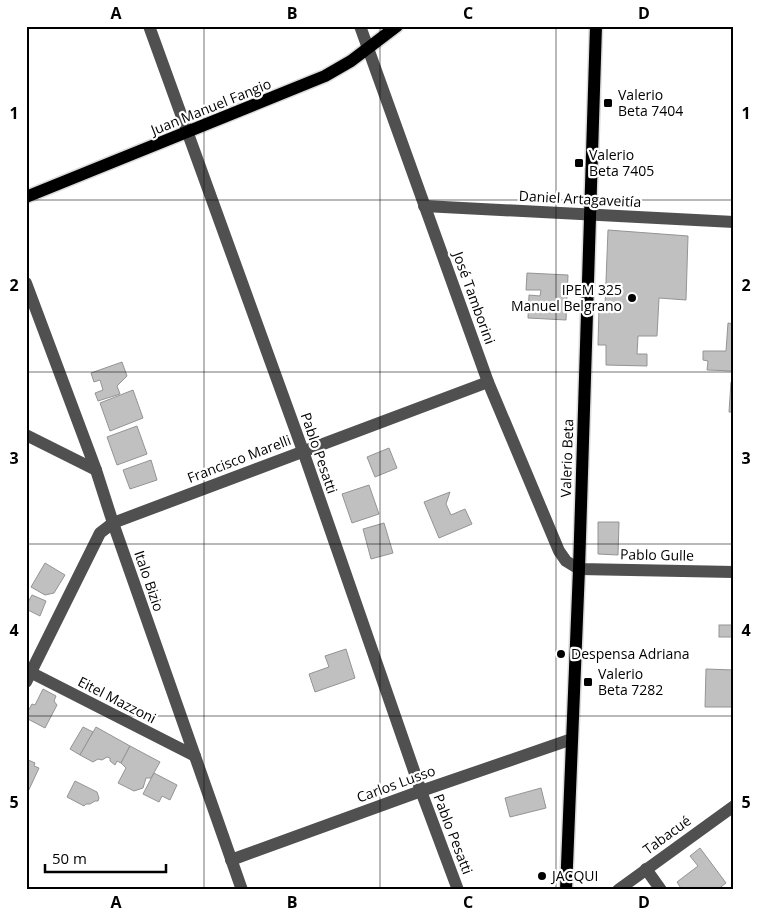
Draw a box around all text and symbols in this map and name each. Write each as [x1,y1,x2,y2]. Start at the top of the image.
text: A [110,2,122,24]
text: B [287,2,297,24]
text: C [463,2,473,24]
text: D [638,2,650,24]
street label: Juan Manuel Fangio [146,74,274,140]
place label: Valerio Beta 7404 [618,85,683,120]
marker: Valerio Beta 7404 [602,97,614,109]
text: 1 [9,102,19,124]
text: 1 [741,102,751,124]
place label: Valerio Beta 7405 [589,145,654,180]
marker: Valerio Beta 7405 [573,157,585,169]
street label: Daniel Artagaveitía [518,186,642,211]
street label: José Tamborini [448,247,500,347]
text: 2 [9,274,19,296]
text: 2 [741,274,751,296]
place label: IPEM 325 Manuel Belgrano [511,280,622,315]
marker: IPEM 325 Manuel Belgrano [626,292,638,304]
street label: Pablo Pesatti [297,410,342,496]
street label: Valerio Beta [556,418,577,498]
street label: Francisco Marelli [184,430,293,487]
text: 3 [9,447,19,469]
text: 3 [741,447,751,469]
street label: Pablo Gulle [620,544,694,565]
street label: Italo Bizio [130,548,169,614]
text: 4 [9,619,19,641]
text: 4 [741,619,751,641]
place label: Despensa Adriana [571,644,690,663]
marker: Despensa Adriana [555,648,567,660]
place label: Valerio Beta 7282 [598,664,663,699]
street label: Eitel Mazzoni [75,672,160,727]
marker: Valerio Beta 7282 [582,676,594,688]
street label: Carlos Lusso [354,761,438,807]
text: 5 [9,791,19,813]
street label: Pablo Pesatti [429,791,477,877]
text: 5 [741,791,751,813]
street label: Tabacué [639,811,695,858]
scale bar [45,841,166,873]
text: 50 m [52,848,87,868]
place label: JACQUI [550,866,598,885]
marker: JACQUI [536,870,548,882]
text: A [110,891,122,913]
text: B [287,891,297,913]
text: C [463,891,473,913]
text: D [638,891,650,913]

